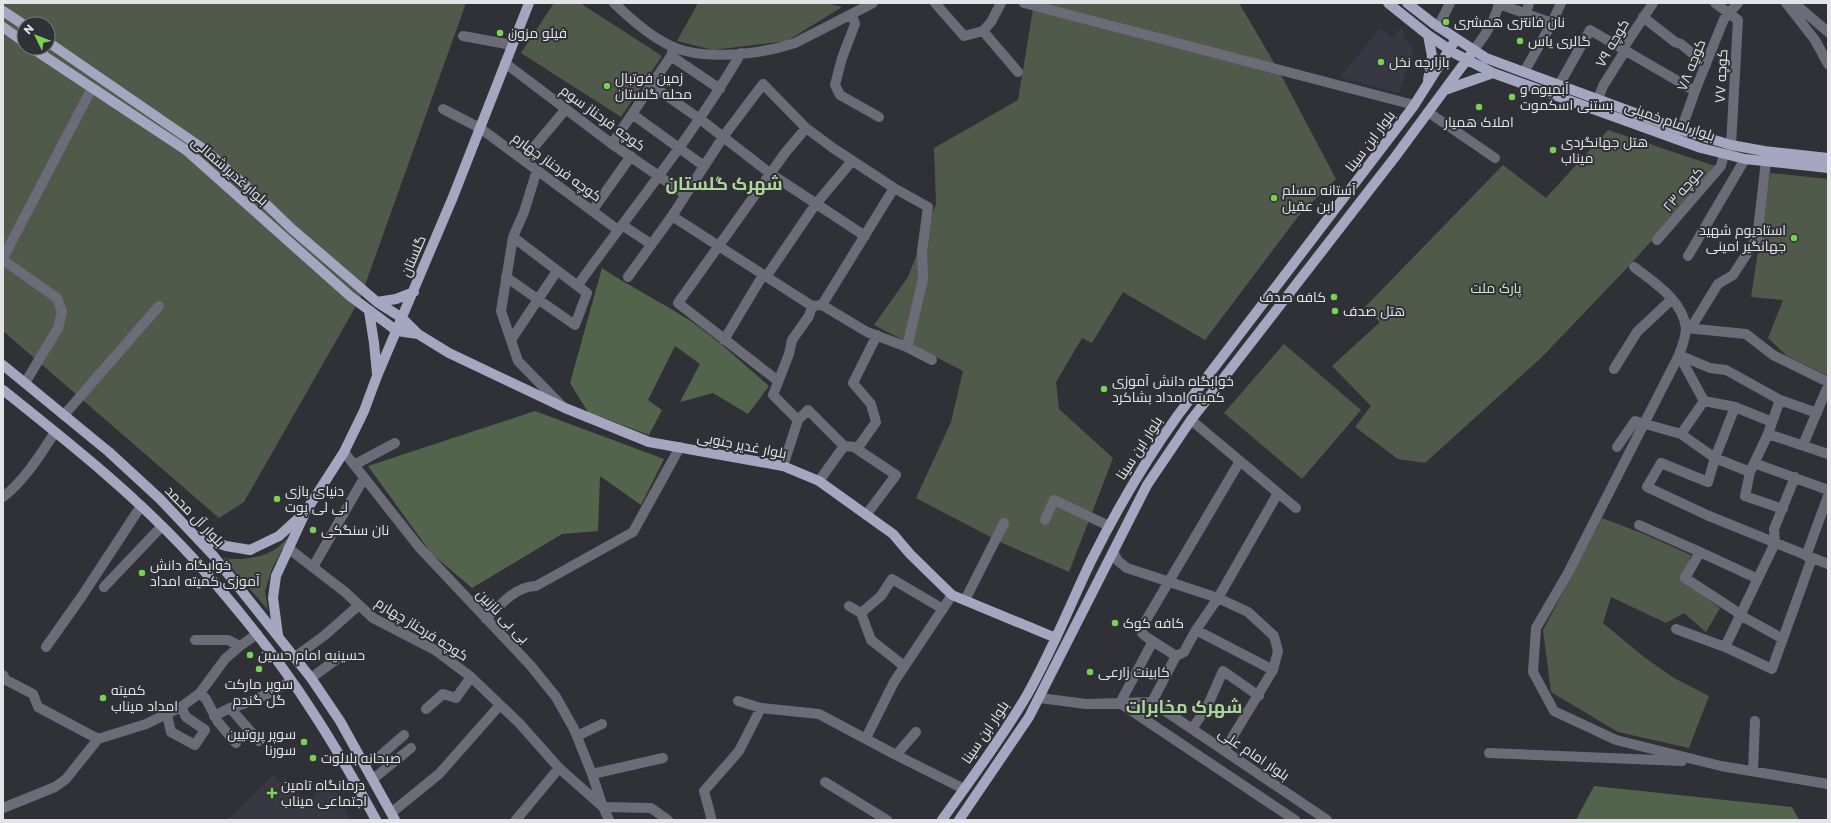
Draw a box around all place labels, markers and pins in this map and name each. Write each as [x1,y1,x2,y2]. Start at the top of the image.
place label: نان فانتزی همشری [1454,12,1565,32]
marker: نان فانتزی همشری [1441,17,1451,27]
place label: فیلو مزون [508,23,567,43]
marker: فیلو مزون [495,28,505,38]
place label: گالری یاس [1528,31,1591,51]
marker: گالری یاس [1515,36,1525,46]
place label: بازارچه نخل [1389,52,1450,72]
marker: بازارچه نخل [1376,57,1386,67]
place label: زمین فوتبال محله گلستان [615,68,692,104]
place label: آبمیوه و بستنی اسکموت [1520,79,1613,115]
marker: زمین فوتبال محله گلستان [602,81,612,91]
marker: آبمیوه و بستنی اسکموت [1507,92,1517,102]
marker: املاک همیار [1474,102,1484,112]
place label: املاک همیار [1443,112,1514,132]
place label: هتل جهانگردی میناب [1561,132,1648,168]
marker: هتل جهانگردی میناب [1548,145,1558,155]
place label: آستانه مسلم ابن عقیل [1282,180,1356,216]
marker: آستانه مسلم ابن عقیل [1269,193,1279,203]
place label: استادیوم شهید جهانگیر امینی [1699,220,1786,256]
marker: استادیوم شهید جهانگیر امینی [1789,233,1799,243]
place label: کافه صدف [1259,287,1326,307]
marker: کافه صدف [1329,292,1339,302]
place label: هتل صدف [1343,301,1405,321]
marker: هتل صدف [1330,306,1340,316]
place label: خوابگاه دانش آموزی کمیته امداد بشاکرد [1112,371,1234,407]
marker: خوابگاه دانش آموزی کمیته امداد بشاکرد [1099,384,1109,394]
place label: دنیای بازی لی لی پوت [285,481,348,517]
marker: دنیای بازی لی لی پوت [272,494,282,504]
place label: نان سنگکی [321,520,389,540]
marker: نان سنگکی [308,525,318,535]
place label: خوابگاه دانش آموزی کمیته امداد [150,555,260,591]
marker: خوابگاه دانش آموزی کمیته امداد [137,568,147,578]
place label: کافه کوک [1123,613,1184,633]
marker: کافه کوک [1110,618,1120,628]
place label: حسینیه امام حسین [258,645,365,665]
marker: حسینیه امام حسین [245,650,255,660]
place label: کابینت زارعی [1098,662,1170,682]
marker: سوپر مارکت گل گندم [254,664,264,674]
marker: کابینت زارعی [1085,667,1095,677]
place label: سوپر مارکت گل گندم [225,674,293,710]
place label: کمیته امداد میناب [111,680,178,716]
marker: کمیته امداد میناب [98,693,108,703]
place label: سوپر پروتیین سورنا [227,724,296,760]
marker: سوپر پروتیین سورنا [299,737,309,747]
place label: صبحانه بلالوت [321,748,401,768]
marker: صبحانه بلالوت [308,753,318,763]
place label: درمانگاه تامین اجتماعی میناب [281,775,367,811]
marker: درمانگاه تامین اجتماعی میناب [266,787,278,799]

